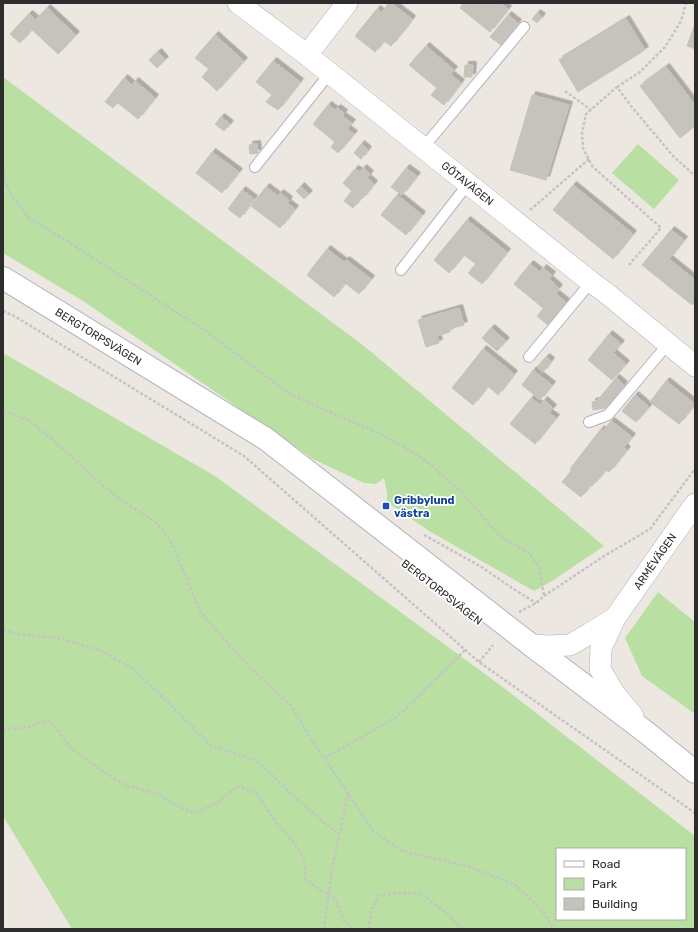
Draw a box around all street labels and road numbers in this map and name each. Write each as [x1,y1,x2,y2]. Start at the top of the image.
street label: GÖTAVÄGEN [439,159,496,208]
street label: BERGTORPSVÄGEN [53,306,144,368]
street label: ARMÉVÄGEN [631,531,679,592]
street label: BERGTORPSVÄGEN [399,557,485,628]

